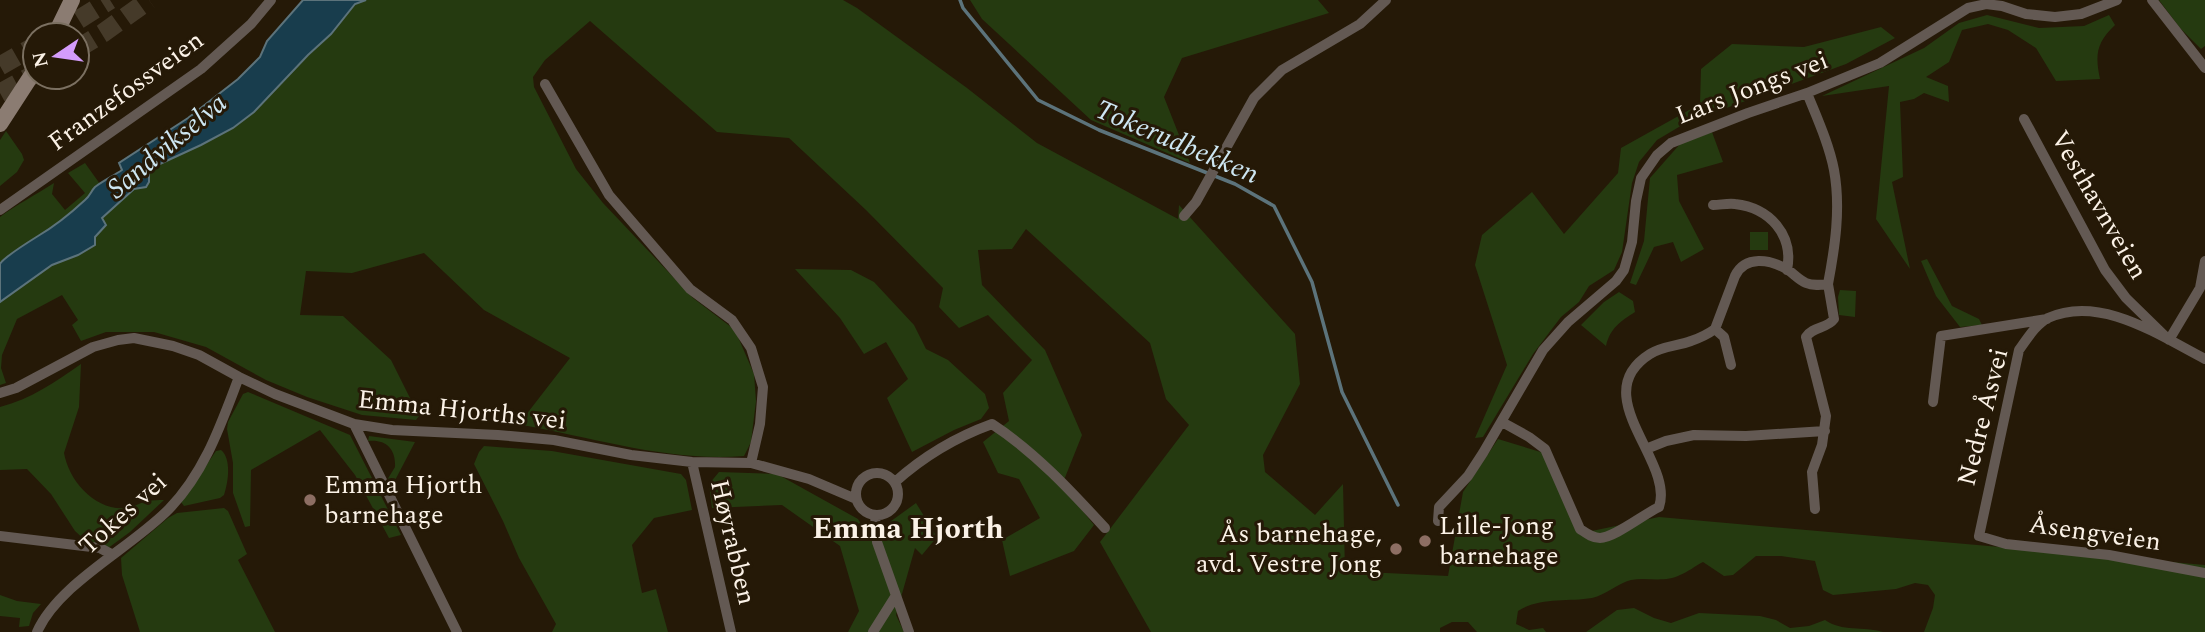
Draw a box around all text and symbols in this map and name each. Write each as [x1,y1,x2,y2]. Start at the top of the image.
north arrow [21,21,91,91]
street label: Franzefossveien [40,21,212,161]
street label: Lars Jongs vei [1670,41,1834,135]
text: N [25,49,57,70]
water label: Sandvikselva [97,83,237,209]
water label: Tokerudbekken [1088,88,1266,196]
street label: Vesthavnveien [2040,123,2158,287]
street label: Nedre Åsvei [1947,344,2019,490]
street label: Emma Hjorths vei [356,379,568,441]
street label: Tokes vei [70,463,176,565]
place label: Emma Hjorth barnehage [324,465,483,535]
street label: Høyrabben [699,475,767,609]
marker: Emma Hjorth barnehage [302,492,318,508]
street label: Åsengveien [2026,504,2164,562]
district label: Emma Hjorth [812,506,1004,552]
place label: Lille-Jong barnehage [1439,506,1559,576]
place label: Ås barnehage, avd. Vestre Jong [1196,514,1382,584]
marker: Lille-Jong barnehage [1417,533,1433,549]
marker: Ås barnehage, avd. Vestre Jong [1388,541,1404,557]

